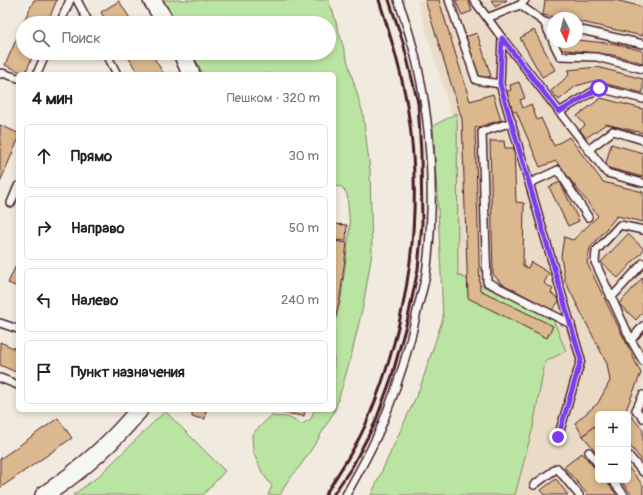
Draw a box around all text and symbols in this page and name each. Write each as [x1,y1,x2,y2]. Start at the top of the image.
north arrow [547,12,583,48]
search box [16,16,336,60]
icon: search [30,27,52,49]
text: Поиск [62,29,101,48]
route start [590,79,608,97]
text: 4 мин [32,88,73,109]
text: Пешком · 320 m [227,90,320,106]
icon: ahead [33,145,55,167]
text: Прямо [71,147,112,166]
text: 30 m [289,148,319,164]
icon: right [33,217,55,239]
text: Направо [71,219,125,238]
text: 50 m [289,220,319,236]
icon: left [33,289,55,311]
text: Налево [71,291,118,310]
text: 240 m [281,292,319,308]
icon: arrive [33,361,55,383]
text: Пункт назначения [71,363,185,382]
map controls [595,411,631,483]
button: + [595,411,631,447]
route end [549,428,567,446]
button: − [595,447,631,483]

